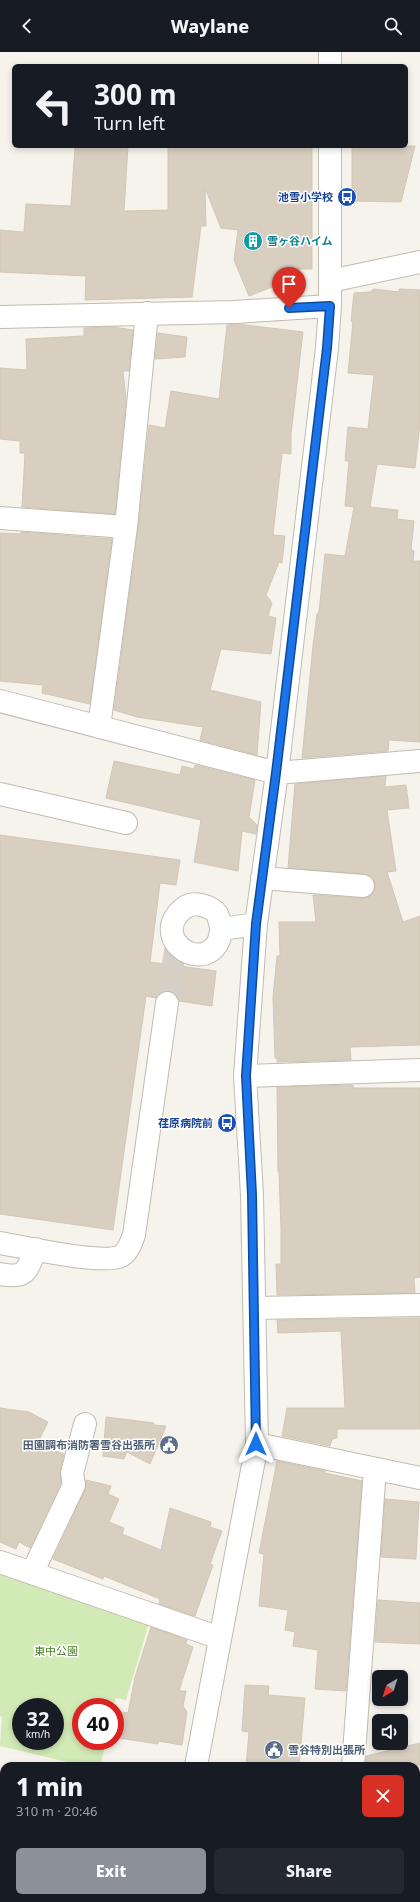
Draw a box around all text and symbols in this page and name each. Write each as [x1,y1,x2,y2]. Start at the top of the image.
text: Waylane [171,14,249,38]
icon: back [16,15,38,37]
icon: search [382,15,404,37]
text: 300 m [94,75,177,113]
icon: left [28,80,80,132]
text: Turn left [94,111,165,135]
bus stop icon: 池雪小学校 [336,186,358,208]
place label: 池雪小学校 [278,189,333,204]
building icon: 雪ヶ谷ハイム [242,230,264,252]
place label: 雪ヶ谷ハイム [267,233,333,248]
pin [272,267,306,308]
icon: arrive [278,273,300,295]
bus stop icon: 荏原病院前 [216,1112,238,1134]
place label: 荏原病院前 [158,1115,213,1130]
position arrow [235,1423,277,1465]
public building icon: 田園調布消防署雪谷出張所 [158,1434,180,1456]
place label: 田園調布消防署雪谷出張所 [23,1437,155,1452]
park label: 東中公園 [34,1643,78,1658]
north arrow [372,1670,408,1706]
map controls [372,1670,408,1750]
speed limit sign: 40 [72,1698,124,1750]
text: 32 [27,1705,49,1732]
button: sound [372,1714,408,1750]
text: km/h [26,1727,50,1741]
public building icon: 雪谷特別出張所 [263,1739,285,1761]
place label: 雪谷特別出張所 [288,1742,365,1757]
text: 1 min [16,1770,83,1803]
button: close [362,1775,404,1817]
text: 310 m · 20:46 [16,1802,97,1820]
button: Exit [16,1848,206,1894]
button: Share [214,1848,404,1894]

